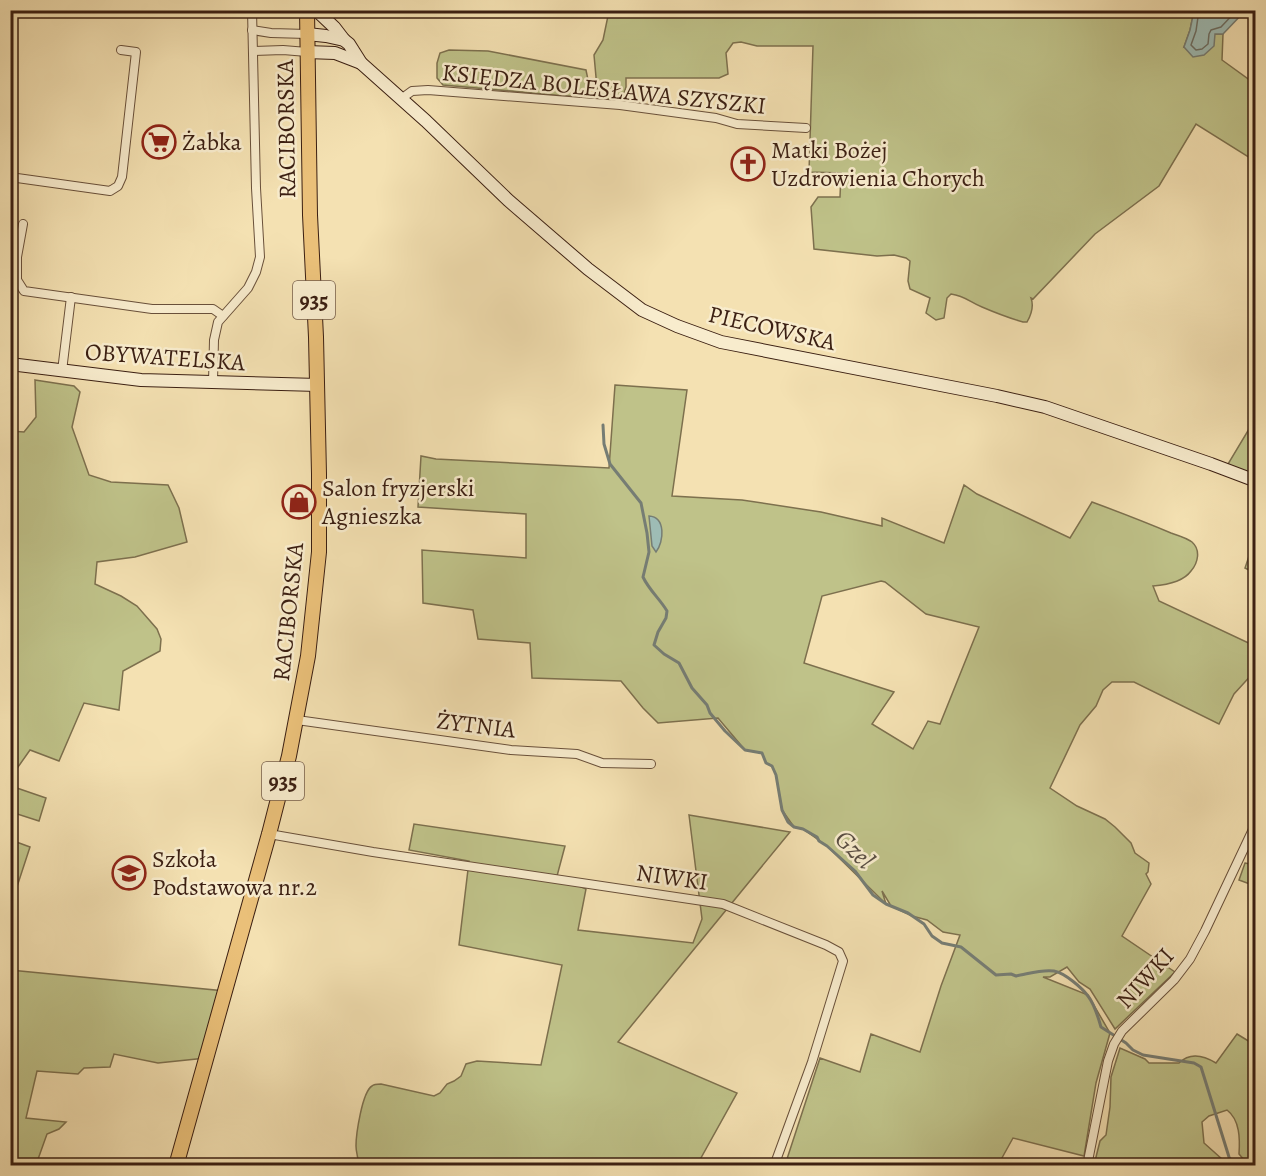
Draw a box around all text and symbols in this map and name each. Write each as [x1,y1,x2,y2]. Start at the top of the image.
street label: KSIĘDZA BOLESŁAWA SZYSZKI [440,56,768,122]
street label: RACIBORSKA [269,58,303,199]
supermarket icon: Żabka [141,124,177,160]
place label: Żabka [182,126,242,158]
place label: Matki Bożej Uzdrowienia Chorych [771,134,985,194]
church icon: Matki Bożej Uzdrowienia Chorych [730,146,766,182]
road number: 935 [293,281,335,319]
street label: PIECOWSKA [705,298,840,358]
street label: OBYWATELSKA [84,335,247,379]
place label: Salon fryzjerski Agnieszka [321,472,475,532]
shop icon: Salon fryzjerski Agnieszka [281,484,317,520]
street label: RACIBORSKA [265,540,311,683]
street label: ŻYTNIA [435,704,518,746]
road number: 935 [262,762,304,800]
water label: Gzel [827,822,883,877]
place label: Szkoła Podstawowa nr.2 [152,843,317,903]
school or university icon: Szkoła Podstawowa nr.2 [111,855,147,891]
street label: NIWKI [634,856,710,898]
street label: NIWKI [1109,941,1181,1015]

